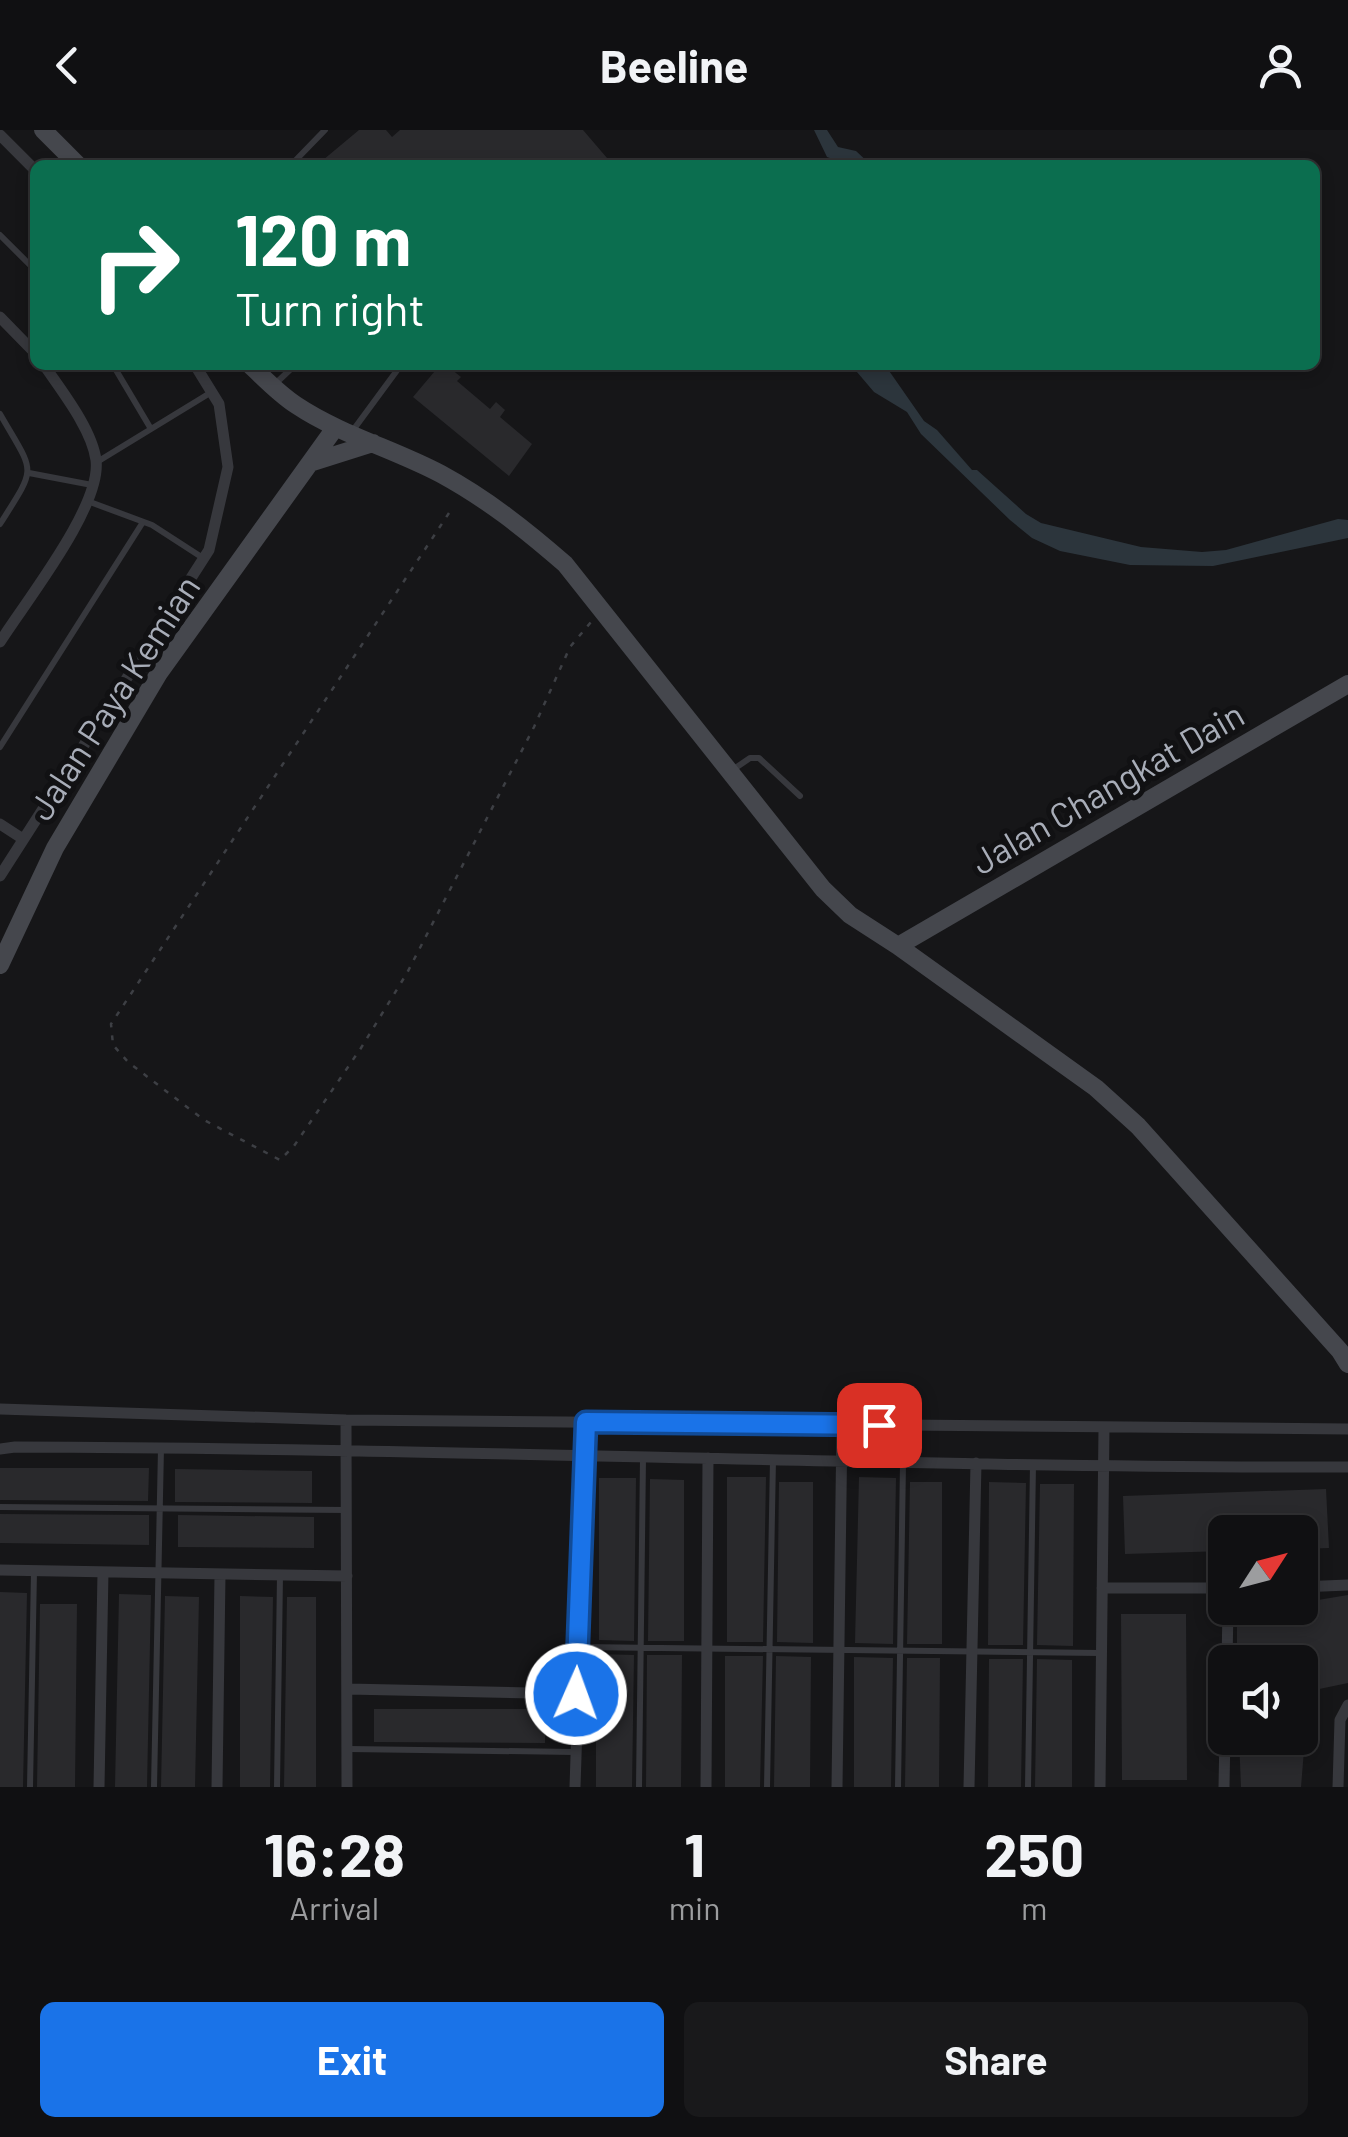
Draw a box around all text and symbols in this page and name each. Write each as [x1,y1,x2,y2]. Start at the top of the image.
icon: back [40,38,95,93]
text: Beeline [600,38,748,92]
icon: person [1253,38,1308,93]
text: 120 m [235,196,411,280]
icon: right [70,200,200,330]
text: Turn right [235,281,425,335]
street label: Jalan Paya Kemian [18,567,208,827]
street label: Jalan Changkat Dain [963,692,1251,882]
pin [837,1383,922,1468]
icon: arrive [852,1398,907,1453]
north arrow [1208,1515,1318,1625]
map controls [1208,1515,1318,1755]
position arrow [524,1642,628,1746]
button: sound [1208,1645,1318,1755]
text: 16:28 [264,1817,405,1889]
text: 1 [684,1817,705,1889]
text: 250 [984,1817,1084,1889]
text: Arrival [290,1888,379,1926]
text: min [669,1888,721,1926]
text: m [1021,1888,1047,1926]
button: Exit [40,2002,664,2117]
button: Share [684,2002,1308,2117]

